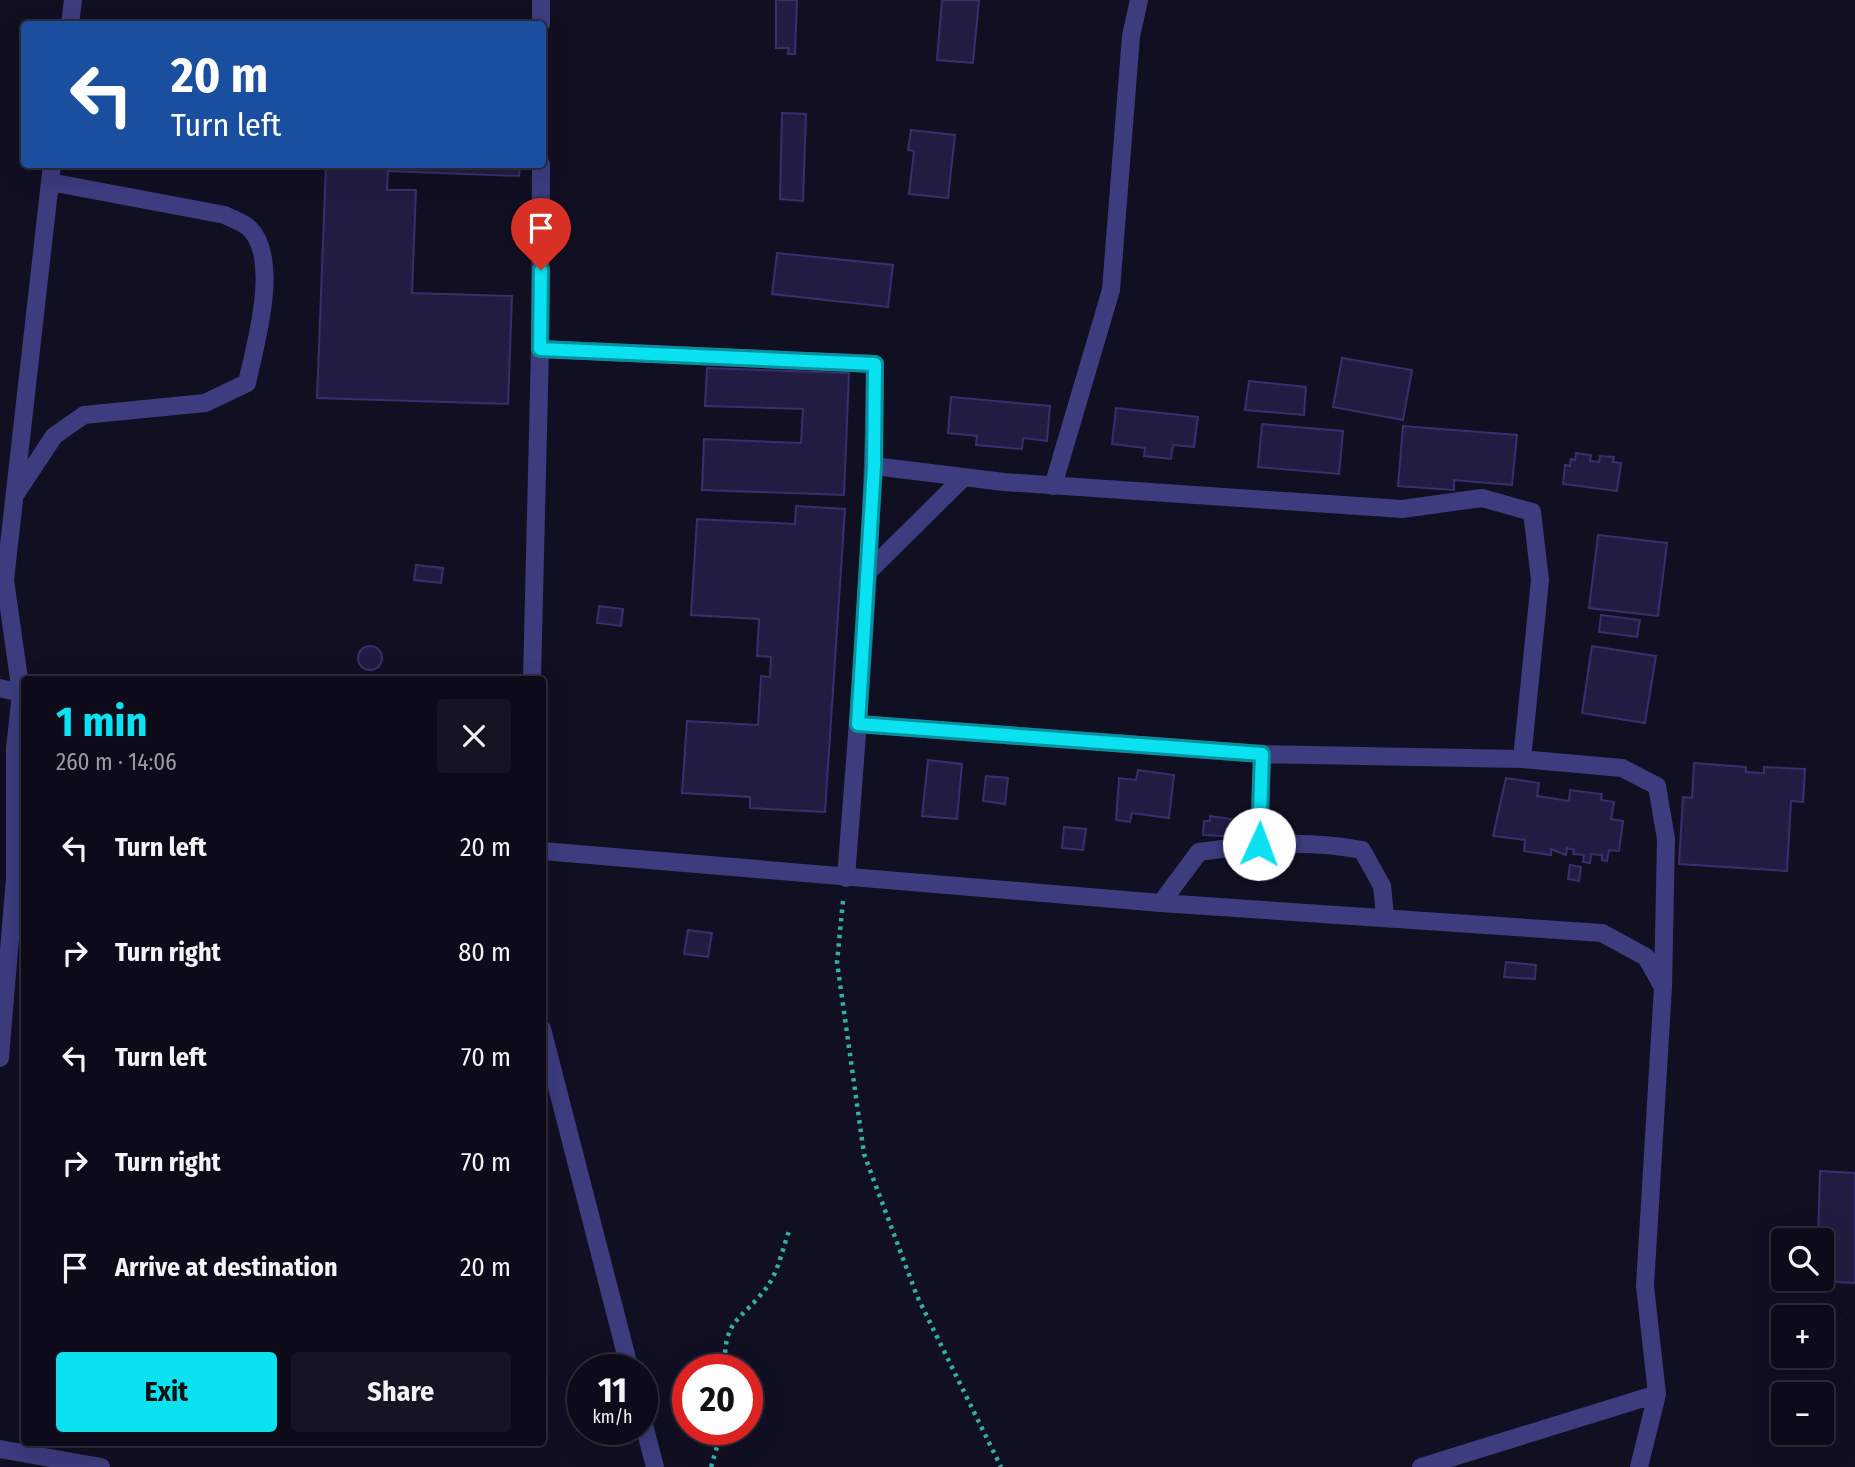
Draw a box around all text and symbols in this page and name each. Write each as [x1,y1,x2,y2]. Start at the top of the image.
text: 20 m [171,46,268,105]
icon: left [56,49,147,140]
text: Turn left [171,106,281,144]
pin [511,198,571,270]
icon: arrive [522,209,560,247]
text: 1 min [56,697,147,747]
button: close [437,699,511,773]
text: 260 m · 14:06 [56,748,177,776]
position arrow [1222,807,1296,881]
icon: left [56,829,94,867]
text: Turn left [115,832,207,863]
text: 20 m [460,832,511,863]
icon: right [56,934,94,972]
text: Turn right [115,937,221,968]
text: 80 m [458,937,511,968]
icon: left [56,1039,94,1077]
text: Turn left [115,1042,207,1073]
text: 70 m [461,1042,511,1073]
icon: right [56,1144,94,1182]
text: Turn right [115,1147,221,1178]
text: 70 m [461,1147,511,1178]
map controls [1771,1228,1834,1445]
button: search [1771,1228,1834,1291]
icon: arrive [56,1249,94,1287]
text: Arrive at destination [115,1252,338,1283]
text: 20 m [460,1252,511,1283]
button: + [1771,1305,1834,1368]
button: Exit [56,1352,277,1432]
button: Share [291,1352,511,1432]
speed limit sign: 20 [672,1354,763,1445]
text: 11 [598,1369,627,1411]
button: − [1771,1382,1834,1445]
text: km/h [592,1406,633,1428]

